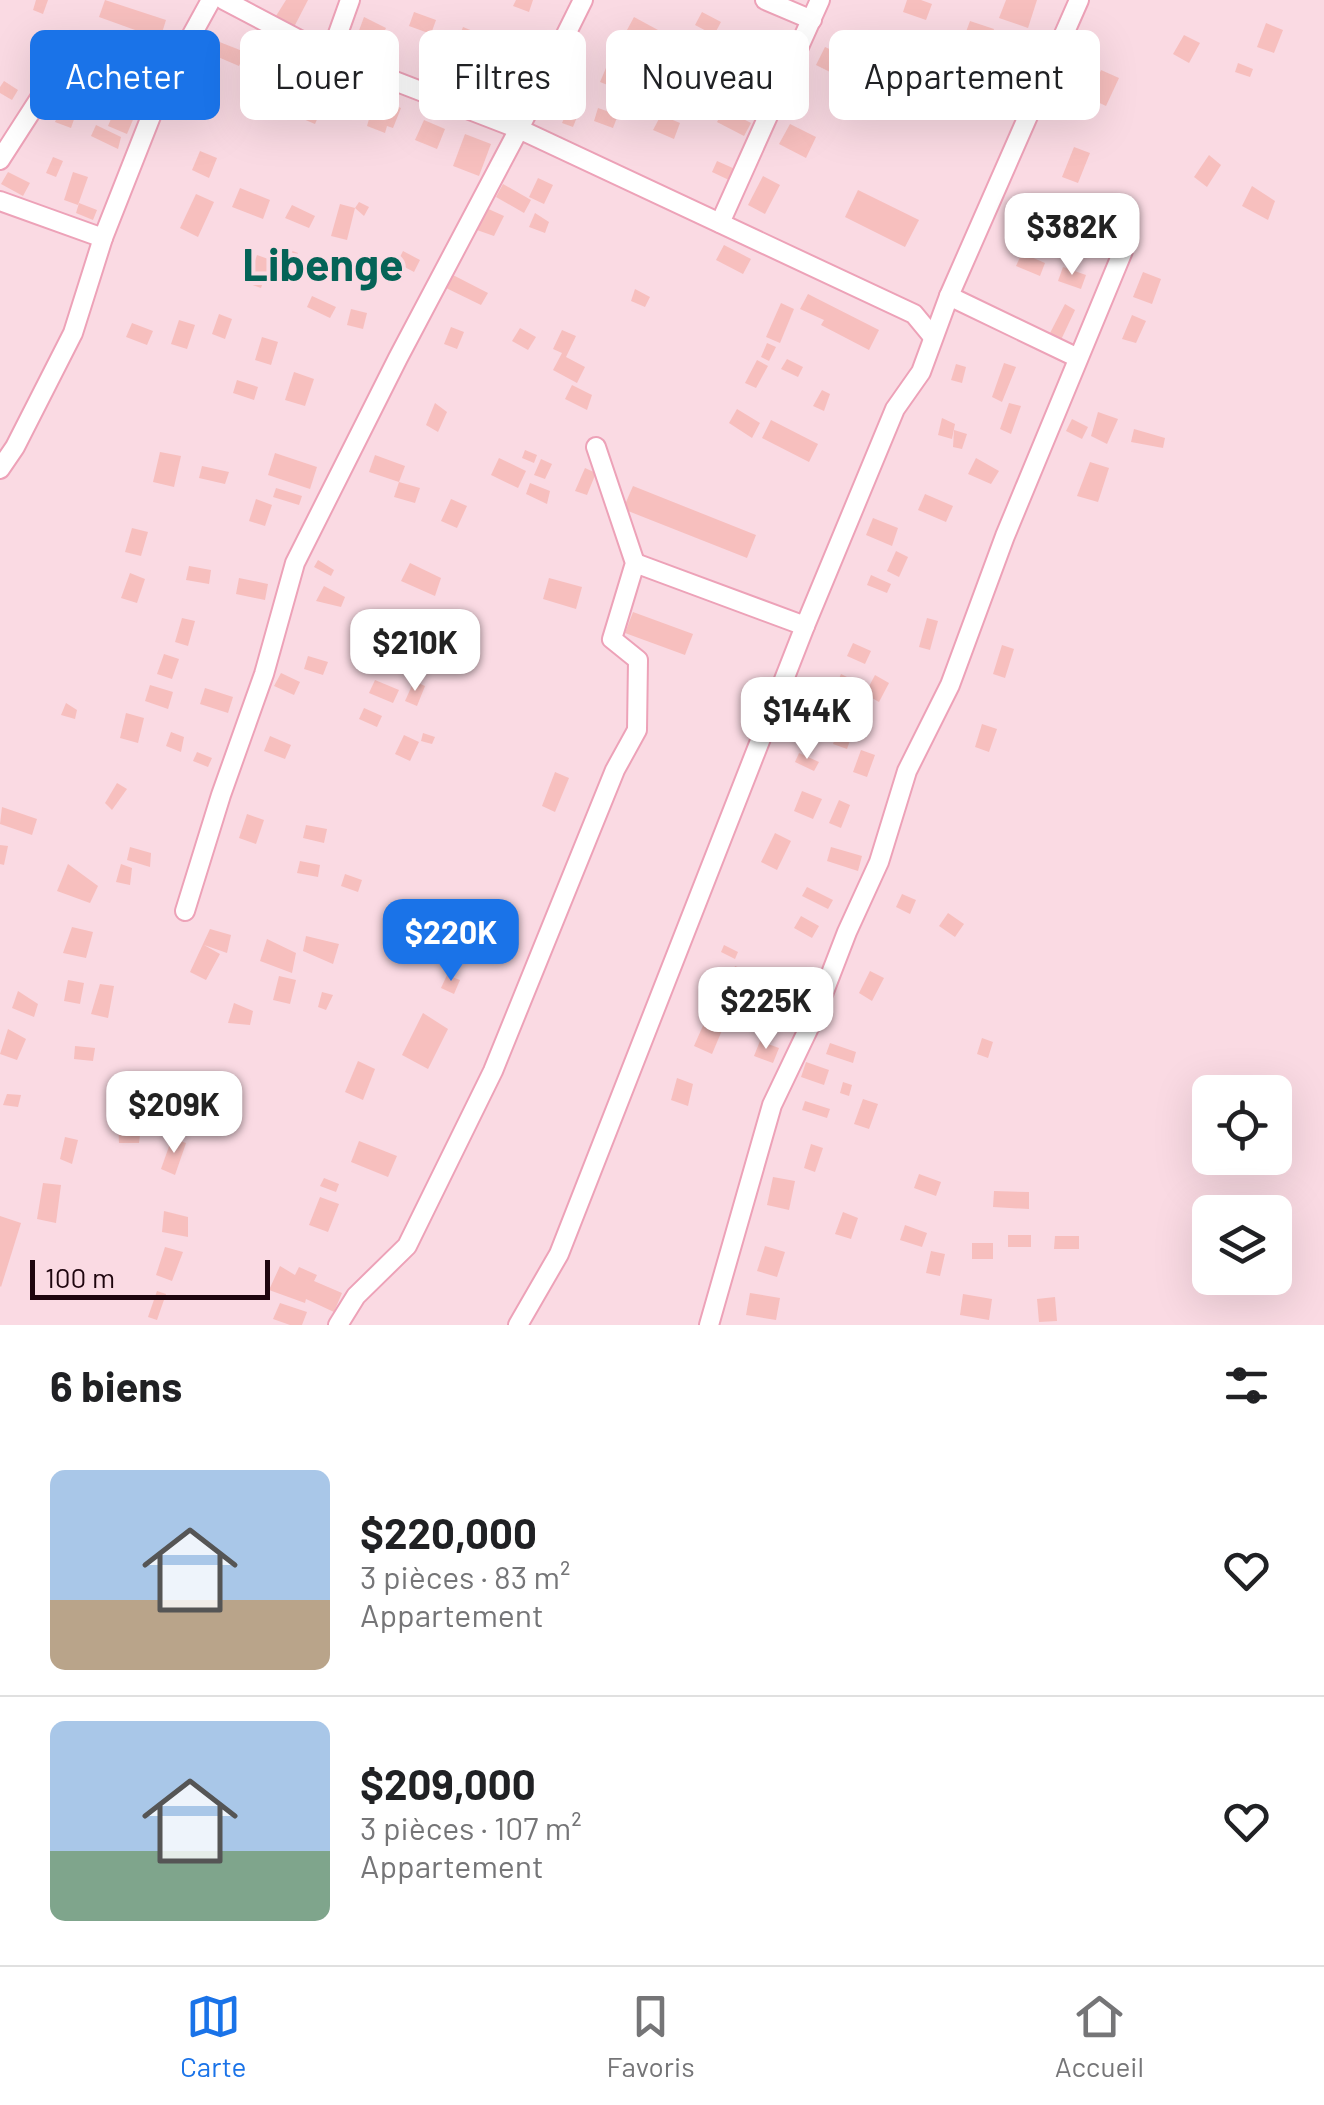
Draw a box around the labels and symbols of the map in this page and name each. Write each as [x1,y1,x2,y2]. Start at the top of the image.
pin: $382K [1002,193,1142,278]
district label: Libenge [242,236,404,291]
pin: $210K [345,609,485,694]
pin: $144K [737,677,877,762]
pin: $220K [381,899,521,984]
pin: $225K [696,967,836,1052]
pin: $209K [104,1071,244,1156]
scale bar [30,1255,270,1300]

